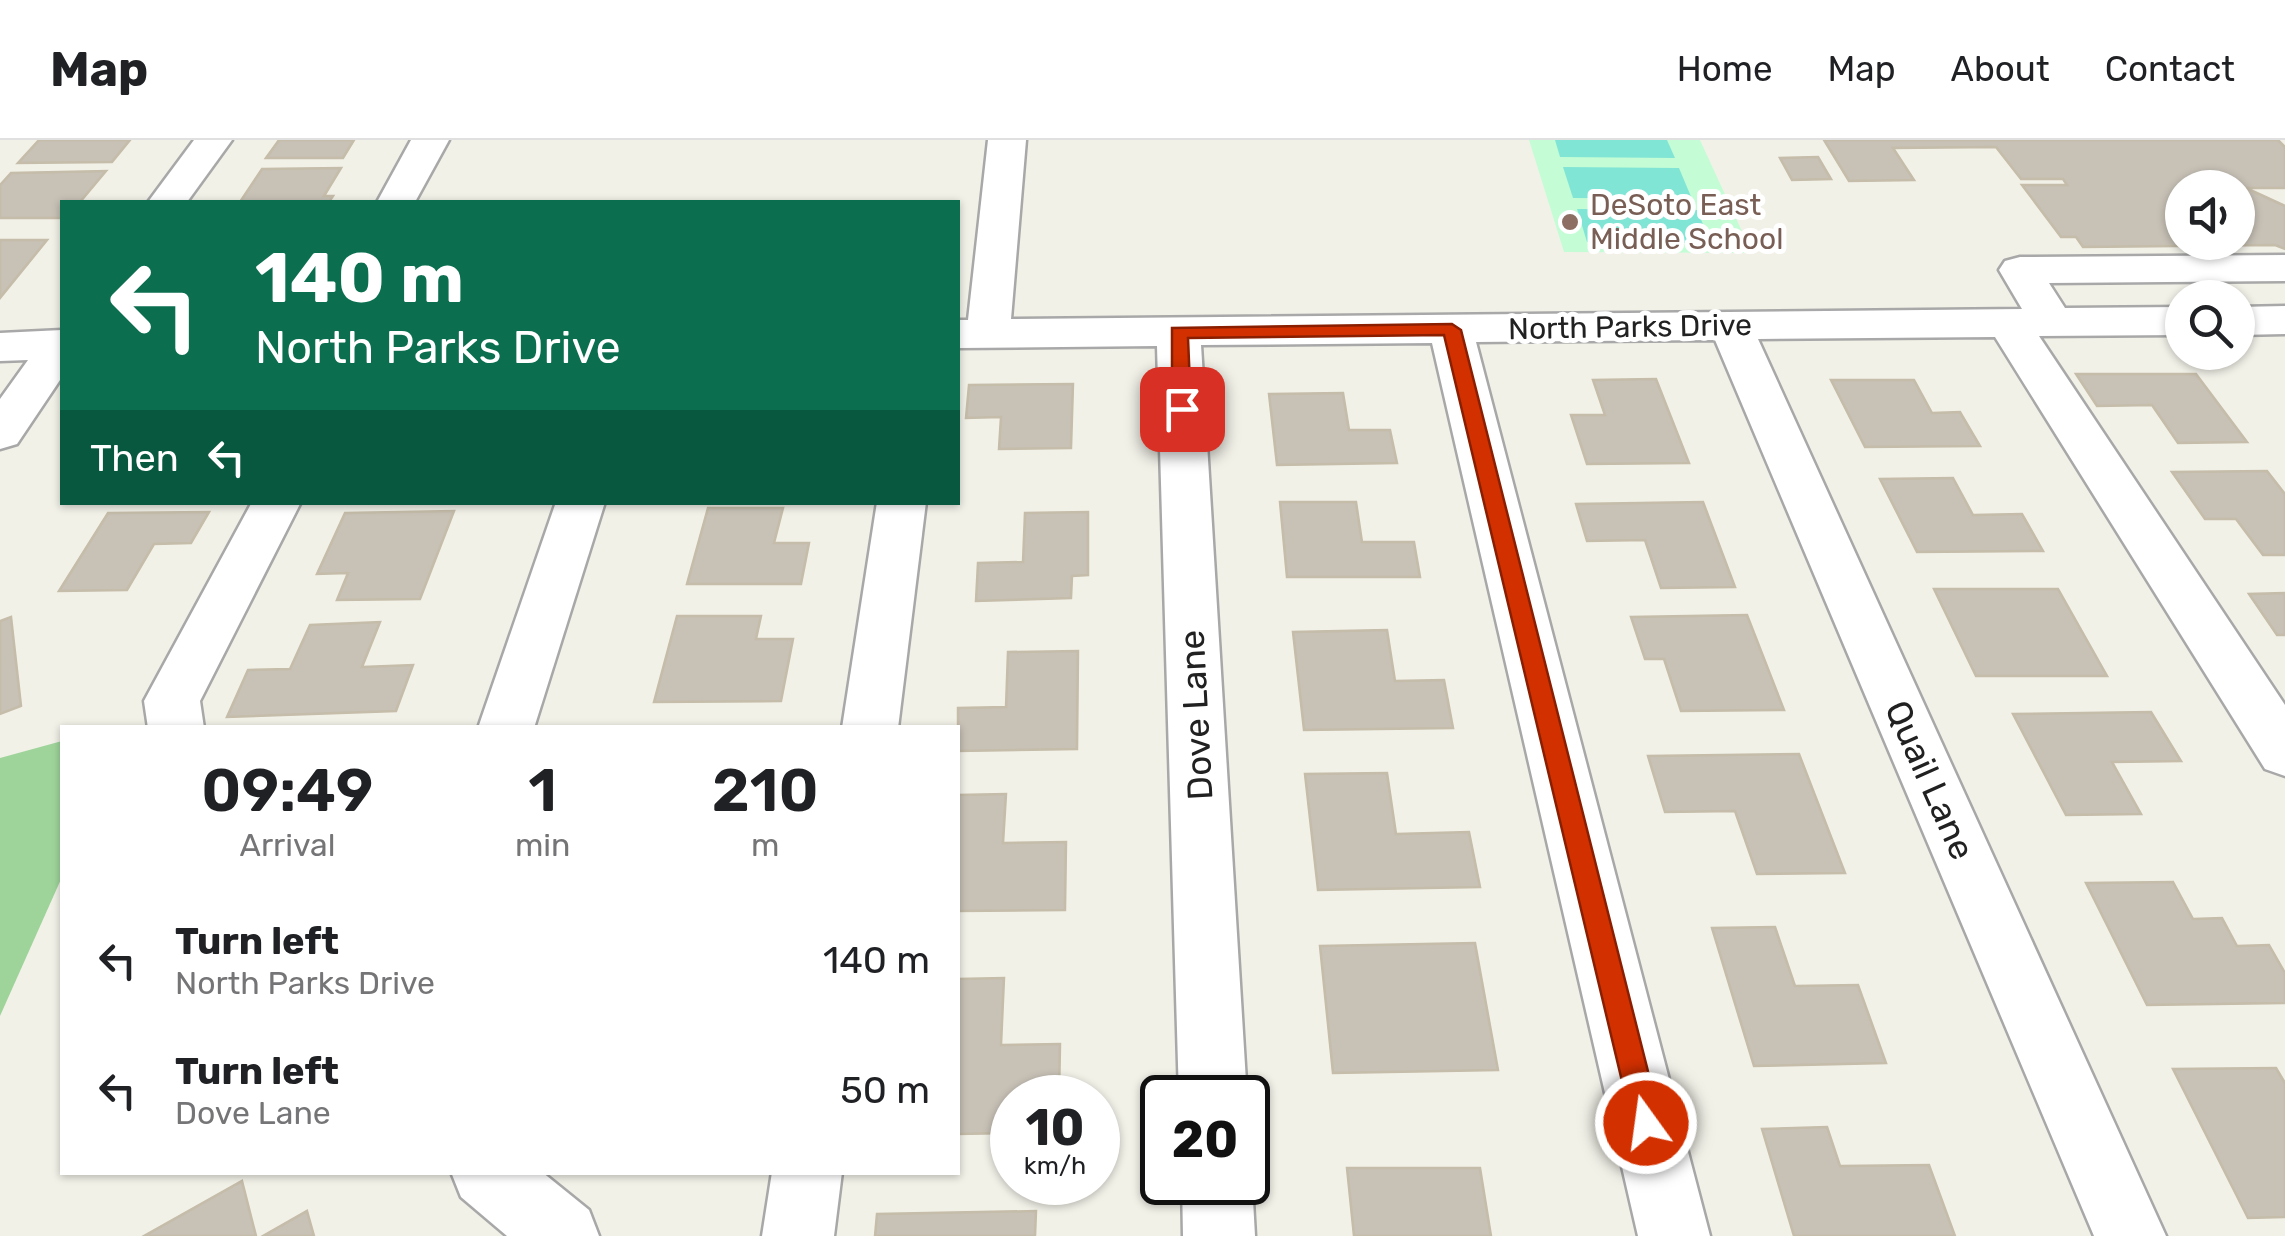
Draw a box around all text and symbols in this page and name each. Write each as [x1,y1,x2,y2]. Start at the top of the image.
text: Map [50,41,148,98]
text: Home [1677,48,1773,90]
text: Map [1828,48,1896,90]
text: About [1951,48,2050,90]
text: Contact [2105,48,2235,90]
map controls [2165,170,2255,370]
button: sound [2165,170,2255,260]
place label: DeSoto East Middle School [1590,187,1783,257]
marker: DeSoto East Middle School [1559,211,1581,233]
text: 140 m [255,237,464,320]
icon: left [90,240,220,370]
button: search [2165,280,2255,370]
street label: North Parks Drive [1508,307,1752,347]
text: North Parks Drive [255,321,621,374]
pin [1140,367,1225,452]
icon: arrive [1155,382,1210,437]
icon: left [199,430,254,485]
text: Then [90,435,179,481]
street label: Dove Lane [1171,629,1221,801]
street label: Quail Lane [1876,694,1984,866]
text: 09:49 [201,755,374,826]
text: 1 [528,755,557,826]
text: 210 [712,755,819,826]
text: Arrival [239,826,335,864]
text: min [515,826,571,864]
text: m [751,826,779,864]
text: Turn left [175,918,339,964]
icon: left [90,933,145,988]
text: 140 m [823,937,930,983]
text: North Parks Drive [175,964,435,1002]
text: Turn left [175,1048,339,1094]
icon: left [90,1063,145,1118]
text: 50 m [840,1067,930,1113]
position arrow [1594,1071,1698,1175]
speed limit sign: 20 [1140,1075,1270,1205]
text: Dove Lane [175,1094,331,1132]
text: 10 [1026,1098,1084,1158]
text: km/h [1024,1151,1086,1180]

